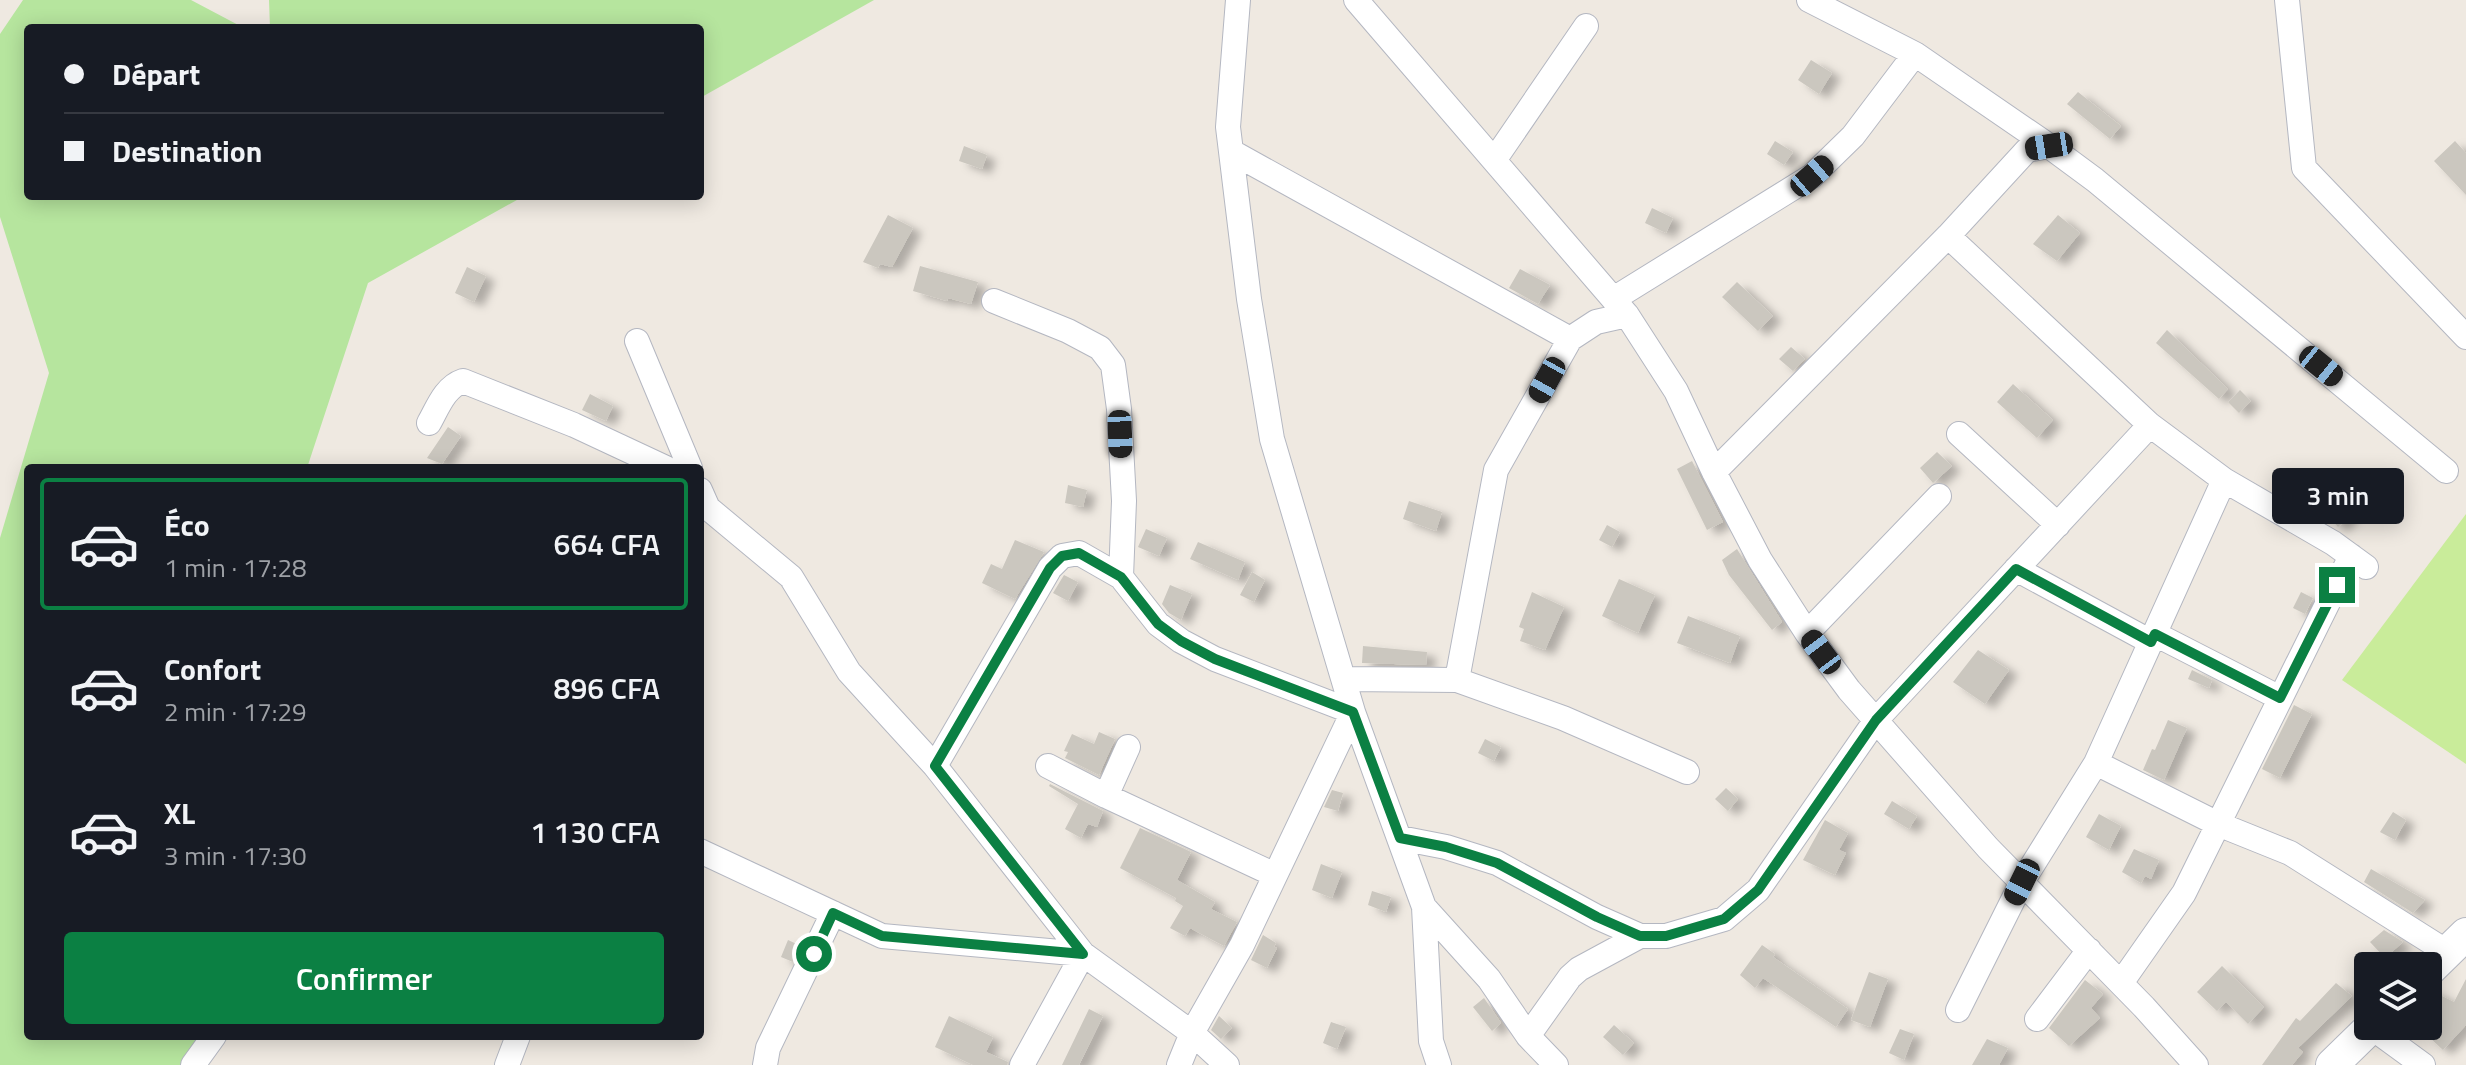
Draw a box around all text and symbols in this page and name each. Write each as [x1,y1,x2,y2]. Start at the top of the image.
text: Départ [112,51,200,97]
text: Destination [112,128,262,174]
car [2023,130,2075,162]
car [1786,151,1838,201]
car [2295,342,2347,390]
car [1525,353,1569,407]
car [1107,410,1133,458]
callout: 3 min [2271,469,2403,525]
text: 3 min [2307,476,2369,515]
text: Éco [164,502,210,548]
icon: car [68,508,140,580]
text: 664 CFA [554,521,660,567]
text: 1 min · 17:28 [164,548,307,587]
route end [2319,567,2355,603]
car [1797,626,1845,678]
text: Confort [164,646,261,692]
icon: car [68,652,140,724]
text: 896 CFA [554,665,660,711]
text: 2 min · 17:29 [164,692,307,731]
text: XL [164,790,195,836]
icon: car [68,796,140,868]
text: 1 130 CFA [530,809,660,855]
text: 3 min · 17:30 [164,836,307,875]
car [2001,855,2043,909]
button: Confirmer [64,932,664,1024]
route start [796,936,832,972]
map controls [2354,952,2442,1040]
button: layers [2354,952,2442,1040]

